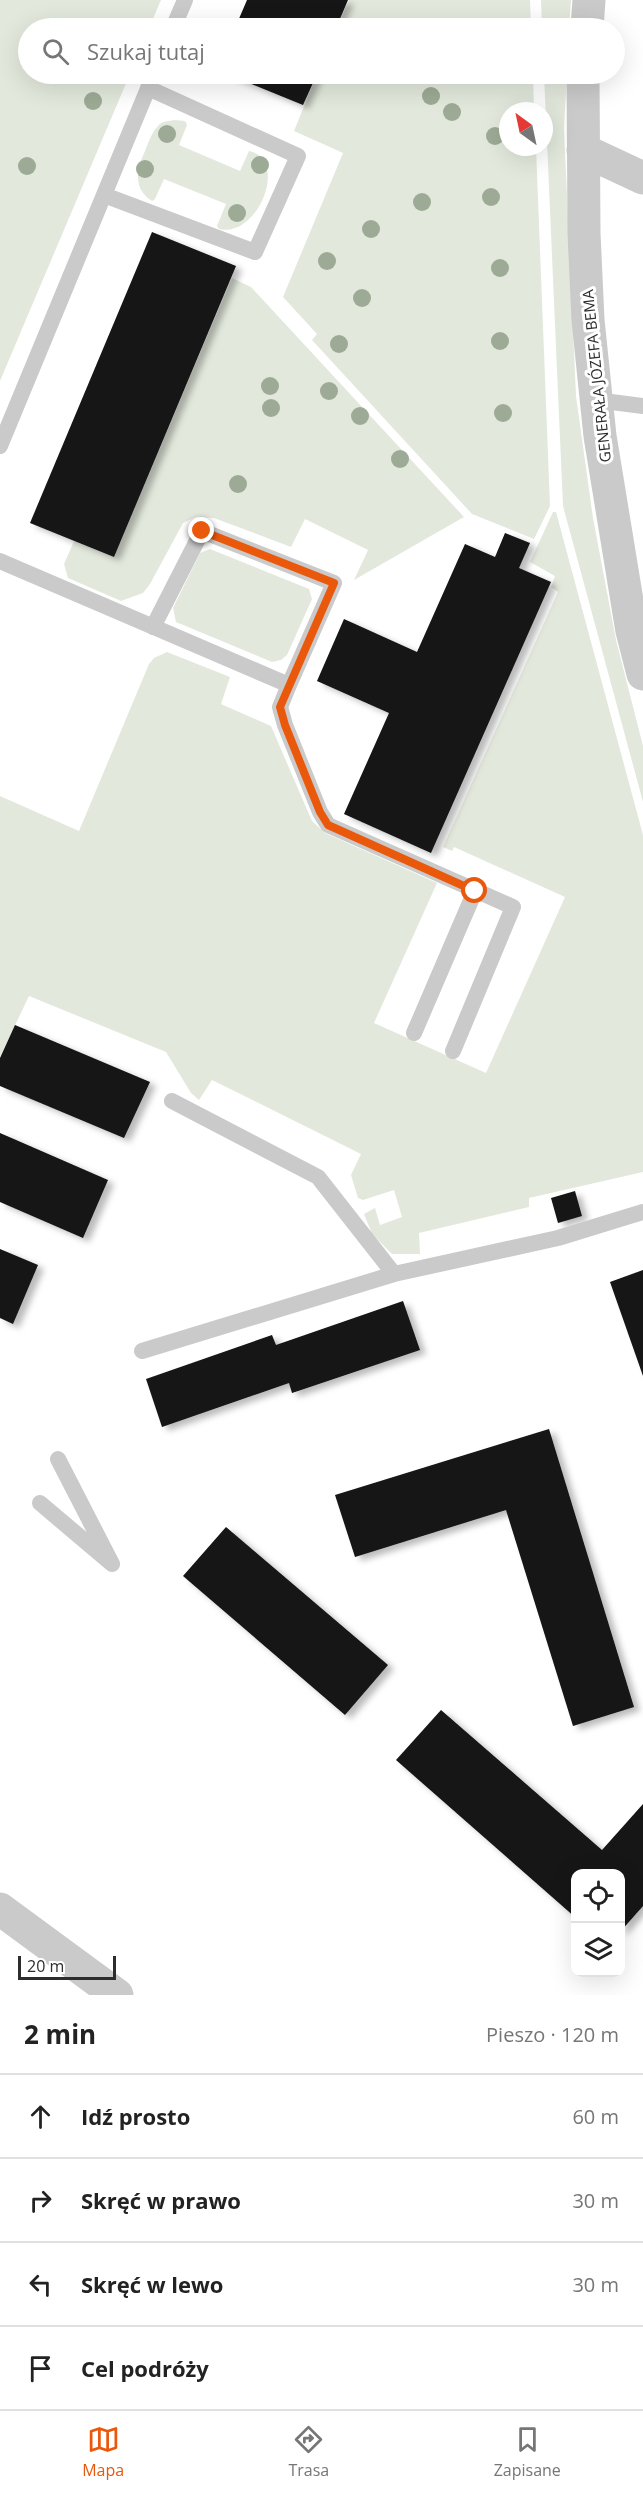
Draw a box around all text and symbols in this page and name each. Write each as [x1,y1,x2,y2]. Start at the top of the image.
search box [18,18,625,84]
icon: search [39,35,72,68]
text: Szukaj tutaj [87,36,205,66]
north arrow [499,102,553,156]
street label: GENERAŁA JÓZEFA BEMA [577,288,615,463]
route end [188,517,214,543]
route start [461,877,487,903]
map controls [571,1869,625,1977]
button: locate [571,1869,625,1923]
button: layers [571,1923,625,1977]
scale bar [18,1953,116,1980]
text: 20 m [27,1955,64,1977]
text: 2 min [24,2016,96,2052]
text: Pieszo · 120 m [486,2021,619,2048]
icon: ahead [24,2100,57,2133]
text: Idź prosto [81,2101,190,2131]
text: 60 m [572,2103,619,2130]
icon: right [24,2184,57,2217]
text: Skręć w prawo [81,2185,241,2215]
text: 30 m [572,2187,619,2214]
icon: left [24,2268,57,2301]
text: Skręć w lewo [81,2269,223,2299]
text: 30 m [572,2271,619,2298]
icon: arrive [24,2352,57,2385]
text: Cel podróży [81,2353,209,2383]
tab: Mapa [82,2423,124,2481]
tab: Trasa [289,2423,329,2481]
tab: Zapisane [494,2423,561,2481]

